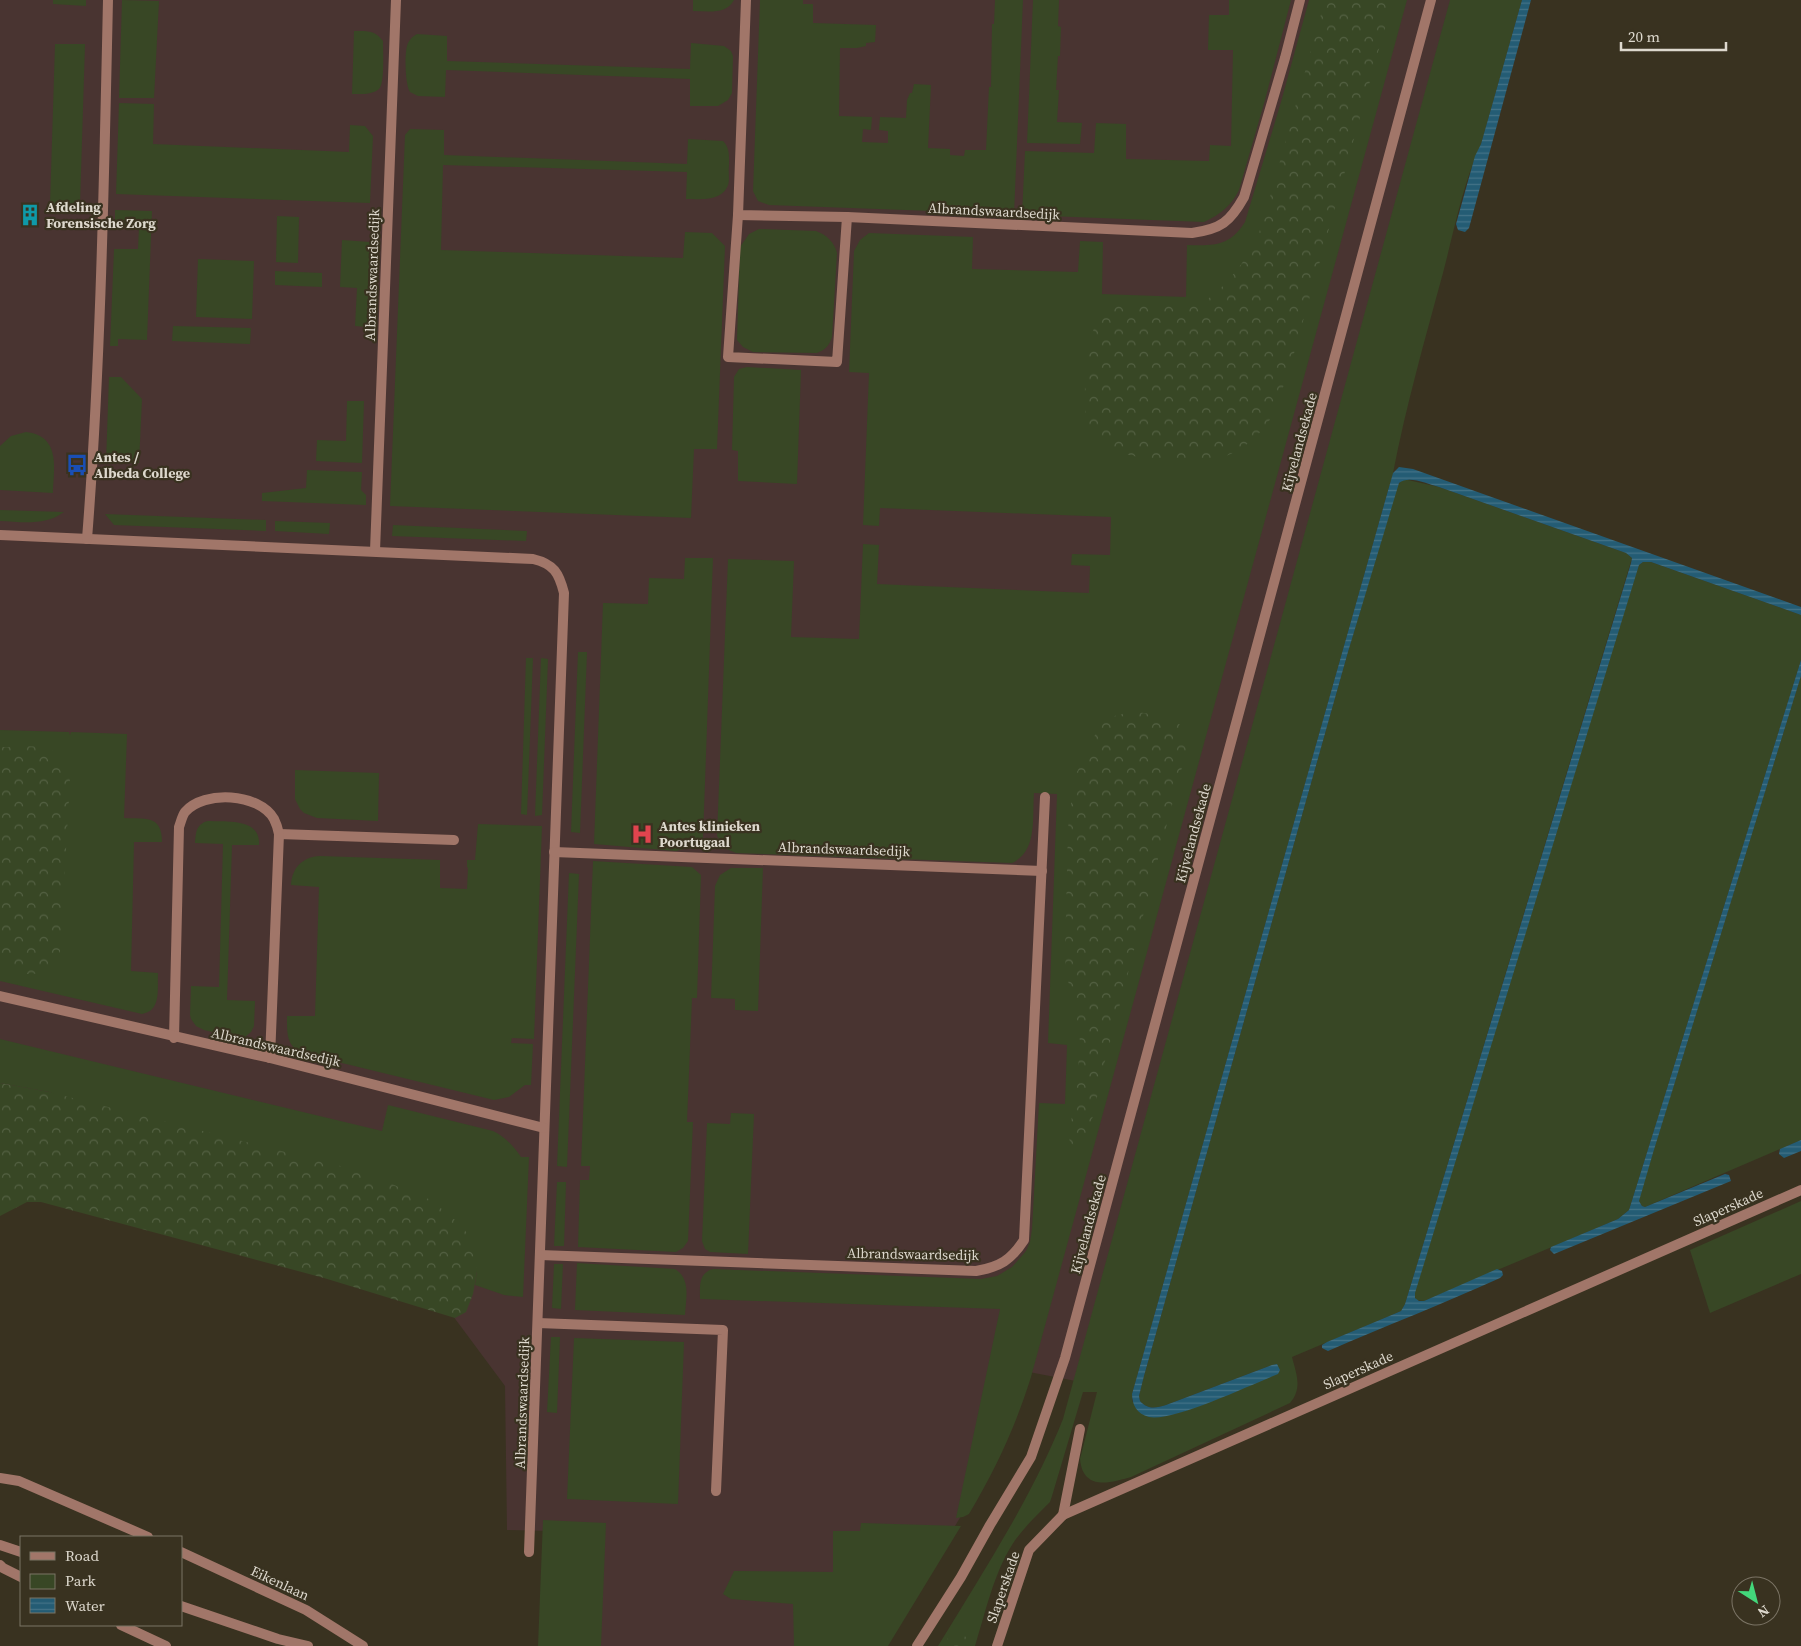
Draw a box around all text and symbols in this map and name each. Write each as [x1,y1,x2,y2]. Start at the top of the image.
scale bar [1621,20,1726,52]
text: 20 m [1628,26,1660,47]
place label: Afdeling Forensische Zorg [46,197,156,233]
street label: Albrandswaardsedijk [928,198,1061,224]
building icon: Afdeling Forensische Zorg [17,202,43,228]
street label: Albrandswaardsedijk [360,208,384,341]
street label: Kijvelandsekade [1276,390,1322,494]
place label: Antes / Albeda College [94,447,190,483]
bus stop icon: Antes / Albeda College [64,452,90,478]
street label: Kijvelandsekade [1170,781,1216,885]
place label: Antes klinieken Poortugaal [659,816,760,852]
hospital icon: Antes klinieken Poortugaal [629,821,655,847]
street label: Albrandswaardsedijk [778,837,911,861]
street label: Albrandswaardsedijk [209,1022,343,1072]
street label: Kijvelandsekade [1065,1172,1111,1276]
street label: Slaperskade [1690,1183,1766,1231]
street label: Albrandswaardsedijk [847,1243,980,1265]
street label: Albrandswaardsedijk [510,1336,534,1469]
street label: Slaperskade [1320,1346,1396,1394]
legend [20,1536,182,1626]
text: Road [65,1545,99,1566]
street label: Slaperskade [981,1548,1025,1626]
street label: Eikenlaan [248,1561,313,1605]
text: Park [65,1570,97,1591]
north arrow [1731,1576,1781,1626]
text: Water [65,1595,106,1616]
text: N [1754,1600,1774,1623]

